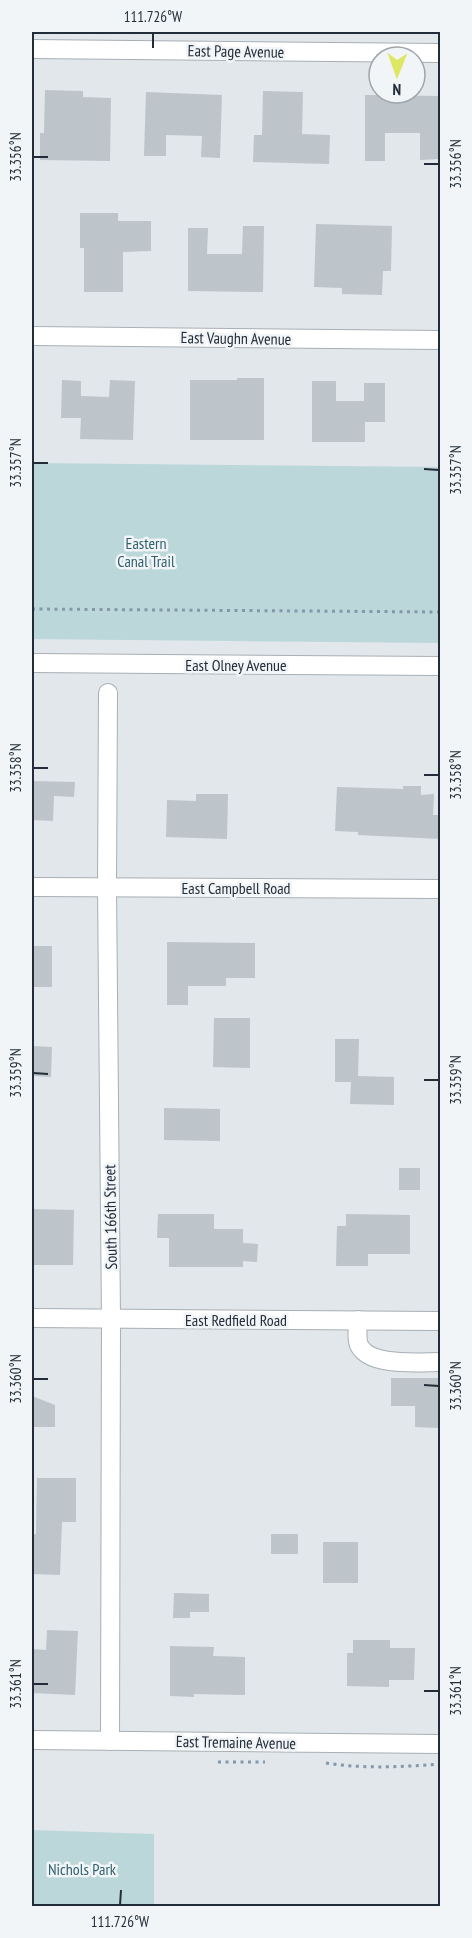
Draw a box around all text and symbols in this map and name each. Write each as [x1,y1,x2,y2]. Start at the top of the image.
text: 111.726°W [124,7,182,26]
street label: East Page Avenue [188,40,284,62]
north arrow [367,45,427,105]
text: N [392,80,401,100]
text: 33.356°N [6,132,25,182]
text: 33.356°N [446,139,465,189]
street label: East Vaughn Avenue [181,327,291,349]
text: 33.357°N [6,438,25,488]
text: 33.357°N [446,445,465,495]
park label: Eastern Canal Trail [117,533,175,571]
street label: East Olney Avenue [185,655,287,675]
text: 33.358°N [6,743,25,793]
text: 33.358°N [446,750,465,800]
street label: East Campbell Road [181,878,291,898]
text: 33.359°N [6,1048,25,1098]
text: 33.359°N [446,1055,465,1105]
street label: South 166th Street [99,1164,121,1270]
street label: East Redfield Road [185,1310,287,1330]
text: 33.360°N [6,1354,25,1404]
text: 33.360°N [446,1361,465,1411]
text: 33.361°N [6,1659,25,1709]
text: 33.361°N [446,1666,465,1716]
street label: East Tremaine Avenue [176,1731,296,1753]
park label: Nichols Park [48,1859,117,1879]
text: 111.726°W [91,1912,149,1931]

